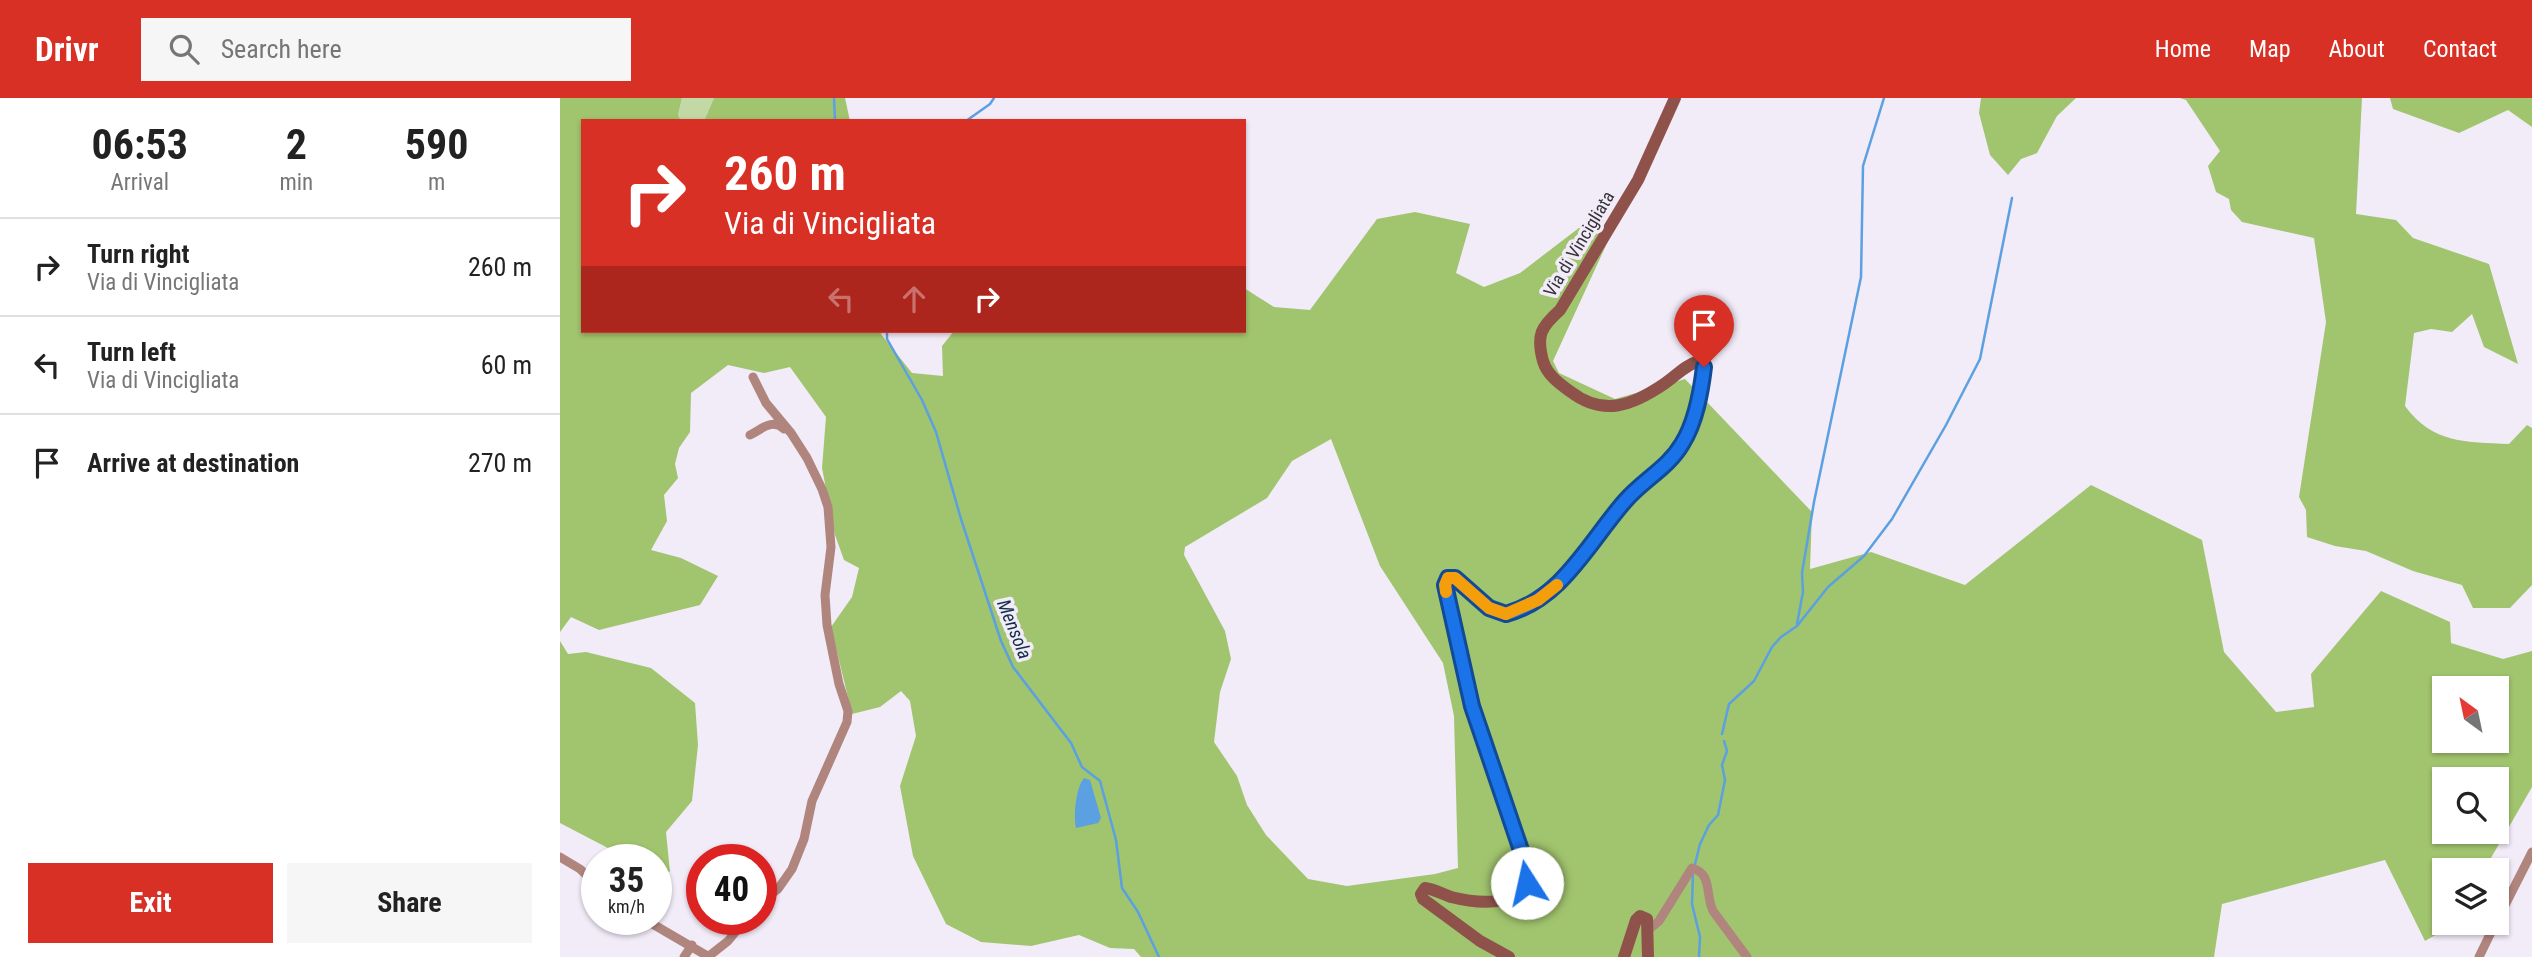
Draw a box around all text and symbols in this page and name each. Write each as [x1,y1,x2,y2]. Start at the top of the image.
search box [141,18,631,81]
text: Drivr [35,30,99,69]
icon: search [165,30,203,68]
text: Search here [221,34,342,64]
text: Home [2155,35,2211,63]
text: Map [2249,35,2291,63]
text: About [2329,35,2385,63]
text: Contact [2423,35,2497,63]
text: 06:53 [92,120,188,169]
text: 2 [286,120,307,169]
text: 590 [405,120,468,169]
text: 260 m [724,145,846,202]
icon: right [609,147,700,238]
text: Arrival [110,169,169,196]
text: min [279,169,313,196]
text: m [428,169,445,196]
street label: Via di Vincigliata [1539,187,1618,300]
text: Via di Vincigliata [724,204,936,242]
text: Turn right [87,239,189,269]
icon: right [28,248,66,286]
text: 260 m [468,252,532,282]
text: Via di Vincigliata [87,269,239,296]
icon: left [822,280,860,318]
icon: ahead [895,280,933,318]
icon: right [968,280,1006,318]
pin [1674,295,1734,367]
icon: arrive [1685,306,1723,344]
text: Turn left [87,337,176,367]
icon: left [28,346,66,384]
text: 60 m [481,350,532,380]
text: Via di Vincigliata [87,367,239,394]
icon: arrive [28,444,66,482]
text: Arrive at destination [87,448,299,478]
text: 270 m [468,448,532,478]
water label: Mensola [992,596,1037,662]
north arrow [2432,676,2510,752]
map controls [2432,676,2509,935]
button: search [2432,767,2509,844]
speed limit sign: 40 [686,844,777,935]
position arrow [1490,846,1564,920]
button: layers [2432,858,2509,935]
text: 35 [609,860,644,901]
button: Exit [28,863,273,943]
button: Share [287,863,532,943]
text: km/h [608,896,645,917]

